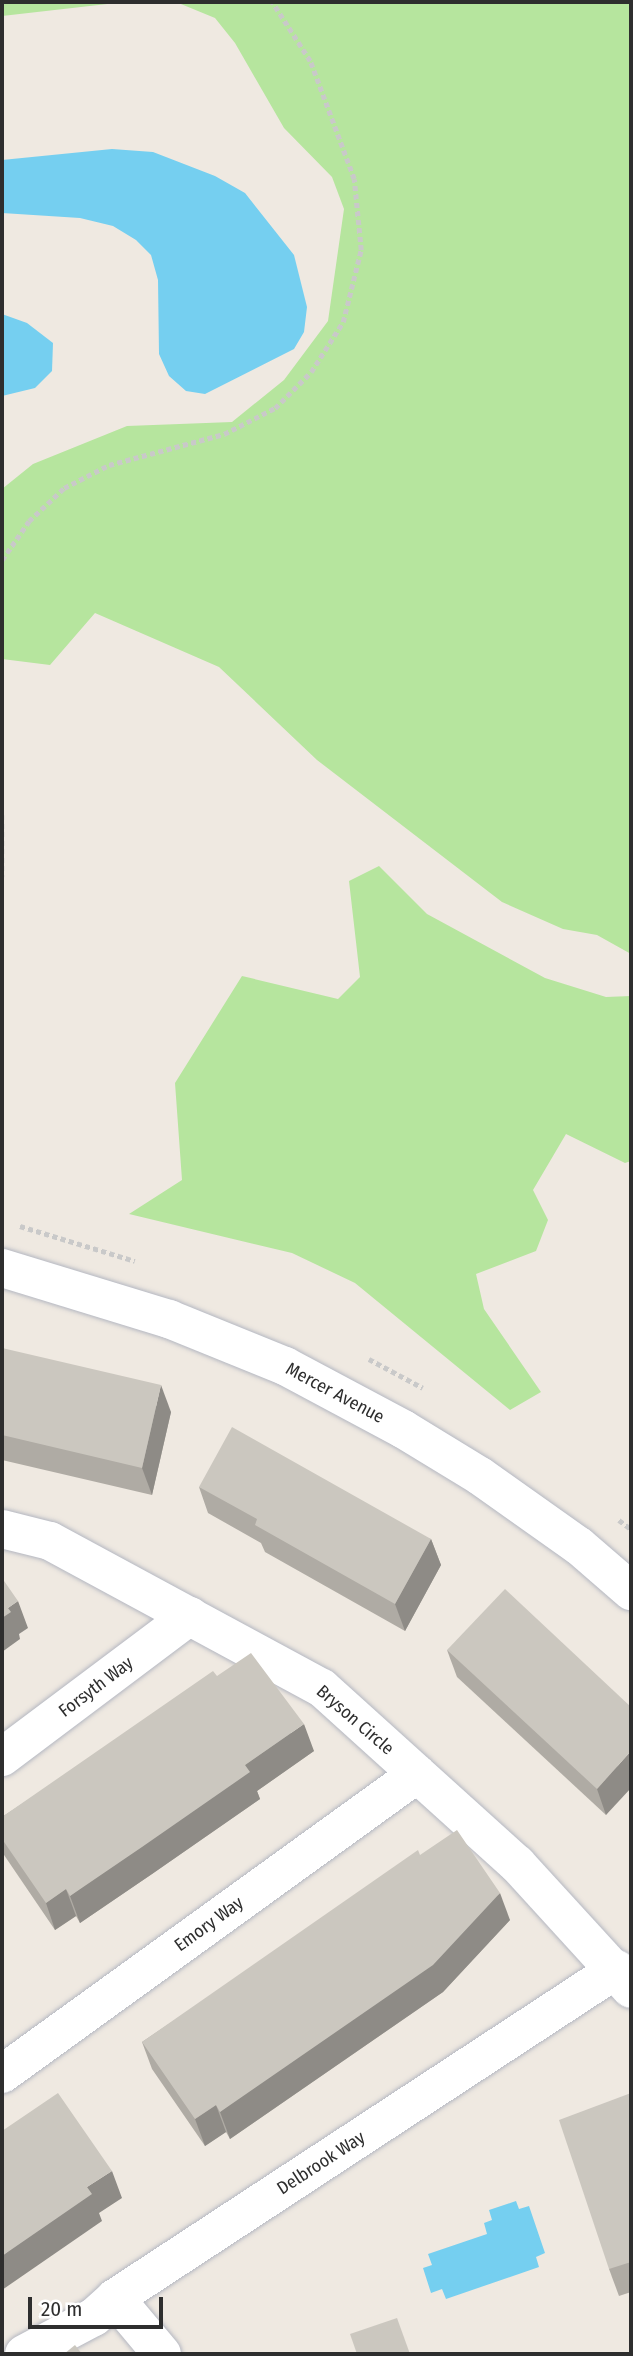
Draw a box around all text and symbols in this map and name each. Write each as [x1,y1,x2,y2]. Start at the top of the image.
street label: Mercer Avenue [282,1358,388,1428]
street label: Forsyth Way [55,1652,137,1722]
street label: Bryson Circle [312,1680,398,1760]
street label: Emory Way [170,1892,248,1956]
street label: Delbrook Way [273,2127,369,2199]
scale bar [32,2282,166,2326]
text: 20 m [41,2296,82,2322]

